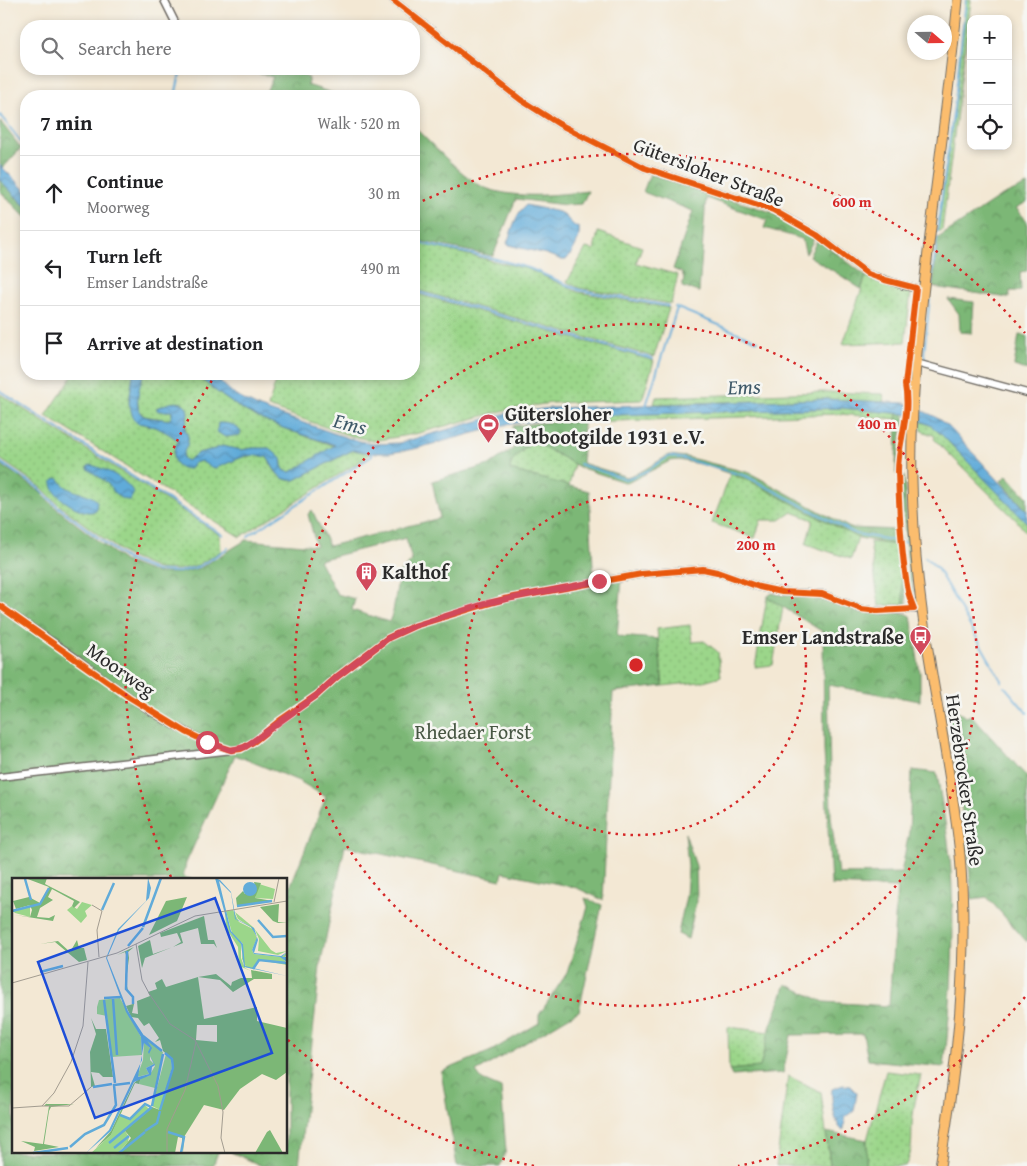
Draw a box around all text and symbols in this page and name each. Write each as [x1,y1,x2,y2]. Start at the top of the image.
north arrow [907,15,952,60]
map controls [967,15,1012,150]
button: + [967,15,1012,60]
search box [20,20,420,75]
icon: search [38,34,66,62]
text: Search here [78,34,172,62]
button: − [967,60,1012,105]
button: locate [967,105,1012,150]
text: 7 min [40,107,92,138]
text: Walk · 520 m [317,111,400,135]
street label: Gütersloher Straße [629,129,789,214]
text: Continue [87,167,164,195]
icon: ahead [40,179,68,207]
text: 30 m [368,181,400,205]
text: 600 m [832,191,872,212]
text: Moorweg [87,195,150,219]
text: Turn left [87,242,162,270]
icon: left [40,254,68,282]
text: 490 m [360,256,400,280]
text: Emser Landstraße [87,270,208,294]
icon: arrive [40,329,68,357]
text: Arrive at destination [87,329,263,357]
water label: Ems [726,370,761,403]
place label: Gütersloher Faltbootgilde 1931 e.V. [505,399,705,451]
water label: Ems [329,404,370,443]
sports icon: Gütersloher Faltbootgilde 1931 e.V. [477,413,501,444]
text: 400 m [857,413,897,434]
text: 200 m [736,534,776,555]
place label: Kalthof [382,557,450,586]
building icon: Kalthof [354,560,378,591]
route end [588,570,611,593]
place label: Emser Landstraße [742,622,904,651]
bus stop icon: Emser Landstraße [908,625,932,656]
street label: Moorweg [81,635,162,704]
centre of rings [627,656,645,674]
street label: Herzebrocker Straße [939,692,992,868]
park label: Rhedaer Forst [415,717,531,746]
route start [196,731,219,754]
inset map [12,878,288,1154]

